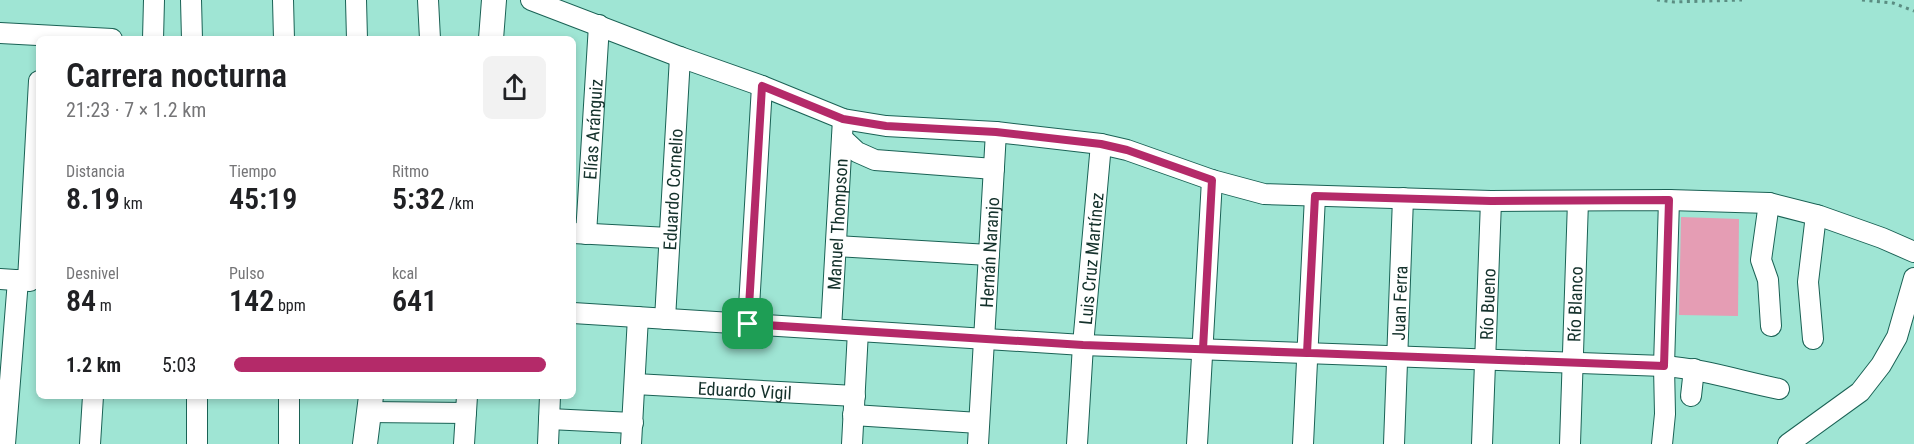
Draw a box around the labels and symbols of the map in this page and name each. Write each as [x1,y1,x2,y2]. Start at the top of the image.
street label: Elías Aránguiz [579,78,606,180]
street label: Eduardo Cornelio [658,128,686,251]
street label: Manuel Thompson [823,158,851,290]
street label: Luis Cruz Martínez [1074,191,1107,326]
street label: Hernán Naranjo [975,196,1003,308]
street label: Juan Ferra [1387,265,1411,341]
street label: Río Blanco [1563,266,1586,342]
street label: Río Bueno [1475,268,1499,340]
pin [722,298,773,349]
street label: Eduardo Vigil [697,377,792,403]

